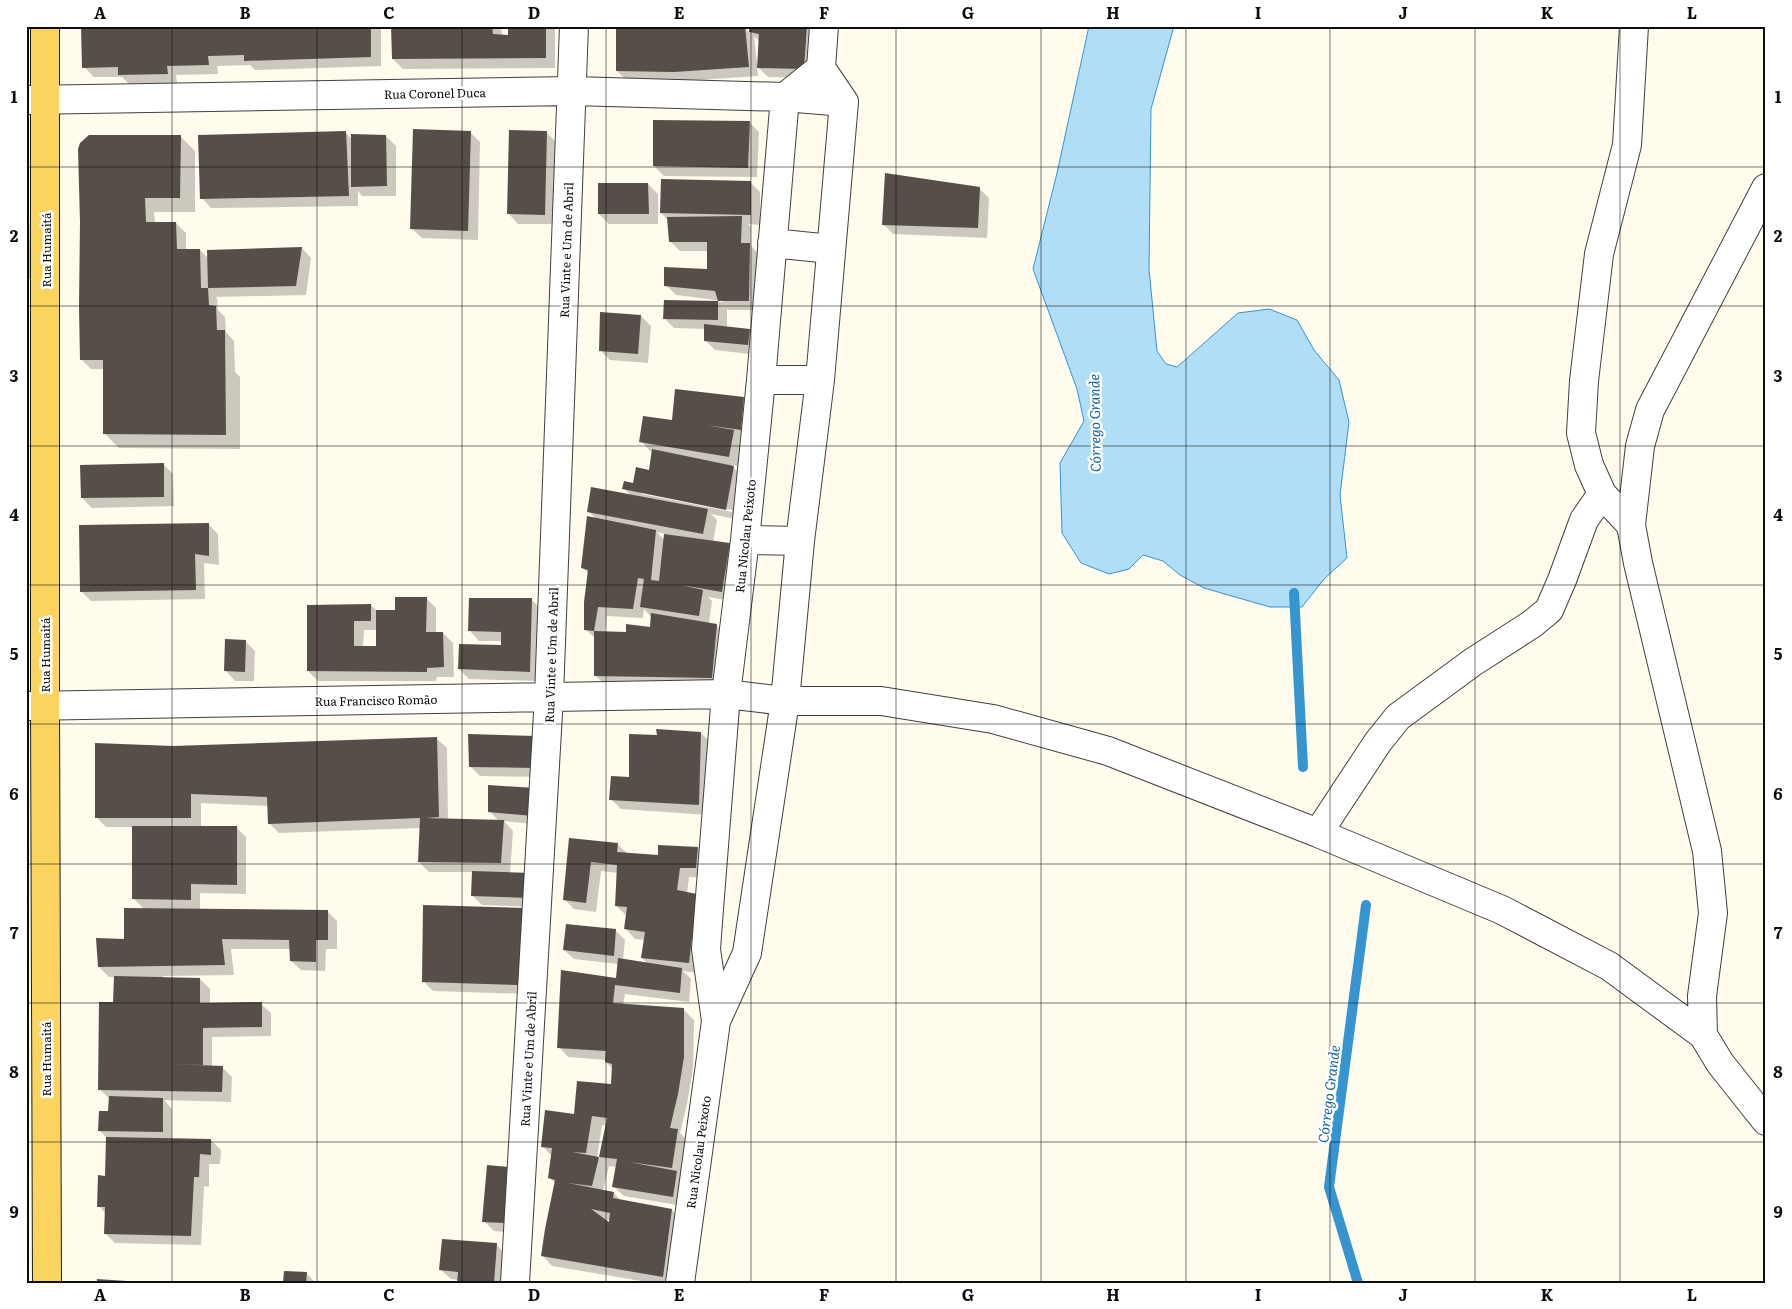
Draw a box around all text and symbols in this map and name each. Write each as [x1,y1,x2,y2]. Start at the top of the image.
text: A [94,0,106,24]
text: B [239,0,251,24]
text: C [383,0,395,24]
text: D [528,0,540,24]
text: E [674,0,685,24]
text: F [819,0,829,24]
text: G [962,0,974,24]
text: H [1106,0,1120,24]
text: I [1255,0,1261,24]
text: J [1398,0,1408,24]
text: K [1541,0,1554,24]
text: L [1687,0,1697,24]
street label: Rua Coronel Duca [384,83,487,103]
text: 1 [11,84,18,108]
text: 1 [1775,84,1782,108]
street label: Rua Vinte e Um de Abril [555,182,577,318]
street label: Rua Humaitá [37,212,55,288]
text: 2 [10,223,19,247]
text: 2 [1774,223,1783,247]
text: 3 [10,363,19,387]
text: 3 [1774,363,1783,387]
water label: Córrego Grande [1083,373,1105,472]
street label: Rua Nicolau Peixoto [730,478,760,594]
text: 4 [9,502,19,526]
text: 4 [1773,502,1783,526]
street label: Rua Vinte e Um de Abril [540,587,562,723]
street label: Rua Humaitá [36,617,54,693]
text: 5 [10,641,19,665]
text: 5 [1774,641,1783,665]
street label: Rua Francisco Romão [314,690,438,710]
text: 6 [9,781,19,805]
text: 6 [1773,781,1783,805]
text: 7 [10,920,19,944]
text: 7 [1774,920,1783,944]
street label: Rua Vinte e Um de Abril [515,991,541,1127]
street label: Rua Humaitá [37,1021,55,1097]
water label: Córrego Grande [1312,1044,1344,1144]
text: 8 [9,1059,19,1083]
text: 8 [1773,1059,1783,1083]
street label: Rua Nicolau Peixoto [681,1094,715,1210]
text: 9 [9,1199,19,1223]
text: 9 [1773,1199,1783,1223]
text: A [94,1282,106,1306]
text: B [239,1282,251,1306]
text: C [383,1282,395,1306]
text: D [528,1282,540,1306]
text: E [674,1282,685,1306]
text: F [819,1282,829,1306]
text: G [962,1282,974,1306]
text: H [1106,1282,1120,1306]
text: I [1255,1282,1261,1306]
text: J [1398,1282,1408,1306]
text: K [1541,1282,1554,1306]
text: L [1687,1282,1697,1306]

